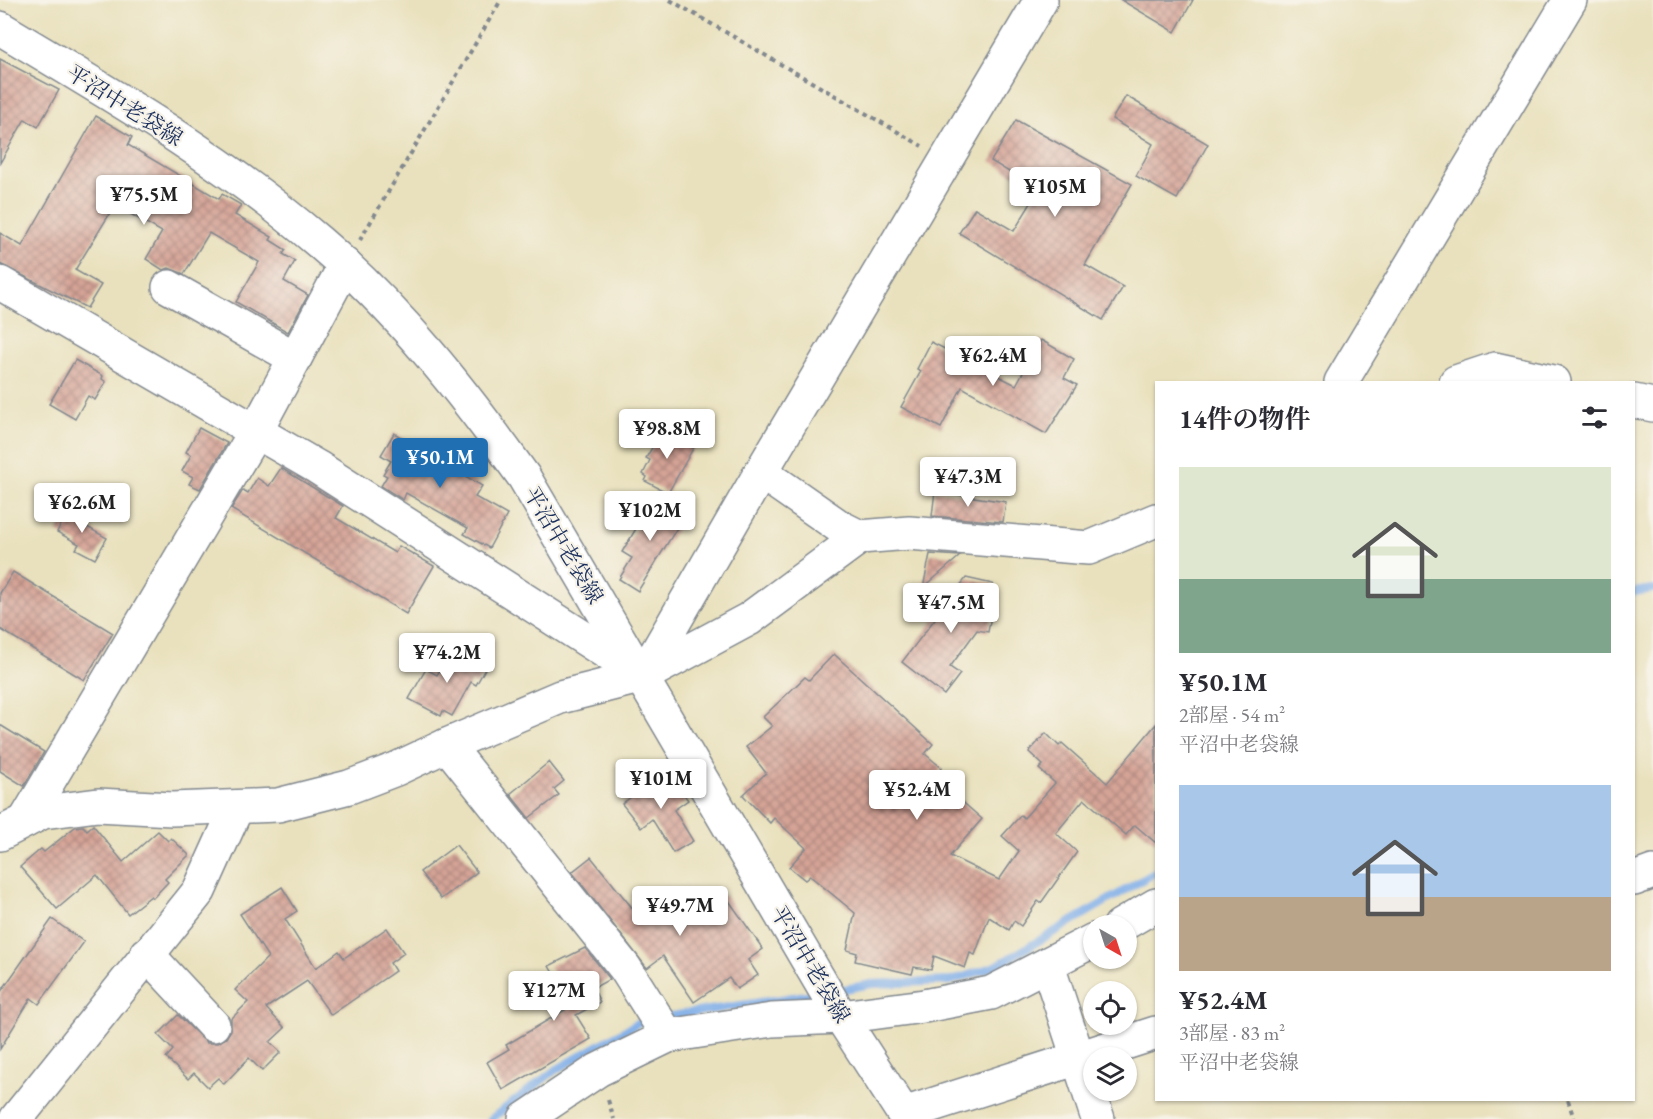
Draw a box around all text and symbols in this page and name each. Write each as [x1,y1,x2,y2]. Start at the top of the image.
street label: 平沼中老袋線 [61,58,188,153]
pin: ¥105M [1013,167,1097,218]
text: ¥105M [1023,173,1087,199]
pin: ¥75.5M [95,175,193,226]
text: ¥75.5M [110,181,178,207]
pin: ¥62.4M [944,336,1042,387]
text: ¥62.4M [959,342,1027,368]
icon: filters [1578,401,1611,434]
text: 14件の物件 [1179,402,1311,436]
pin: ¥98.8M [618,409,716,460]
text: ¥98.8M [633,415,701,441]
pin: ¥50.1M [391,438,489,489]
text: ¥50.1M [406,444,474,470]
pin: ¥47.3M [919,457,1017,508]
text: ¥47.3M [934,463,1002,489]
street label: 平沼中老袋線 [517,481,610,609]
pin: ¥62.6M [33,483,131,534]
text: ¥62.6M [48,489,116,515]
pin: ¥102M [608,491,692,542]
text: ¥102M [618,497,682,523]
icon: home [1341,506,1449,614]
pin: ¥47.5M [902,583,1000,634]
text: ¥47.5M [917,589,985,615]
pin: ¥74.2M [398,633,496,684]
text: ¥74.2M [413,639,481,665]
text: ¥50.1M [1179,665,1268,699]
text: 2部屋 · 54 m² [1179,702,1285,728]
text: 平沼中老袋線 [1179,731,1299,757]
pin: ¥101M [619,759,703,810]
text: ¥101M [629,765,693,791]
pin: ¥52.4M [868,770,966,821]
text: ¥52.4M [883,776,951,802]
icon: home [1341,824,1449,932]
pin: ¥49.7M [631,886,729,937]
text: ¥49.7M [646,892,714,918]
street label: 平沼中老袋線 [764,900,857,1028]
north arrow [1083,915,1137,969]
map controls [1083,915,1137,1101]
pin: ¥127M [512,971,596,1022]
text: ¥127M [522,977,586,1003]
button: locate [1083,981,1137,1035]
text: ¥52.4M [1179,983,1268,1017]
text: 3部屋 · 83 m² [1179,1020,1285,1046]
button: layers [1083,1047,1137,1101]
text: 平沼中老袋線 [1179,1049,1299,1075]

